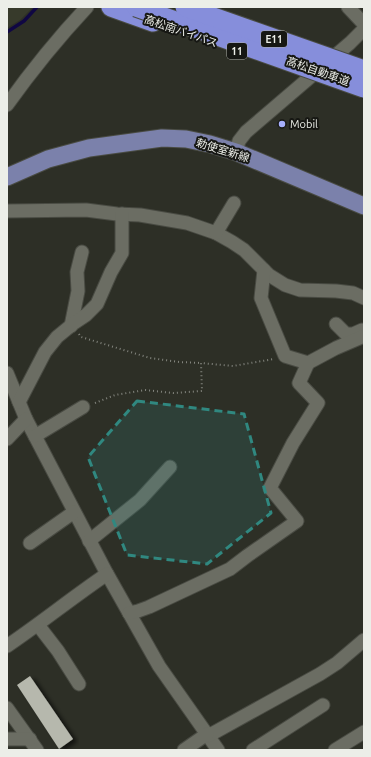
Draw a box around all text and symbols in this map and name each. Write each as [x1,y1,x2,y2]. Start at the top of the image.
street label: 高松南バイパス [143,13,219,49]
road number: E11 [261,31,287,47]
road number: 11 [227,43,247,59]
street label: 高松自動車道 [285,55,351,87]
place label: Mobil [290,118,318,130]
marker: Mobil [277,119,287,129]
street label: 勅使室新線 [195,136,251,164]

